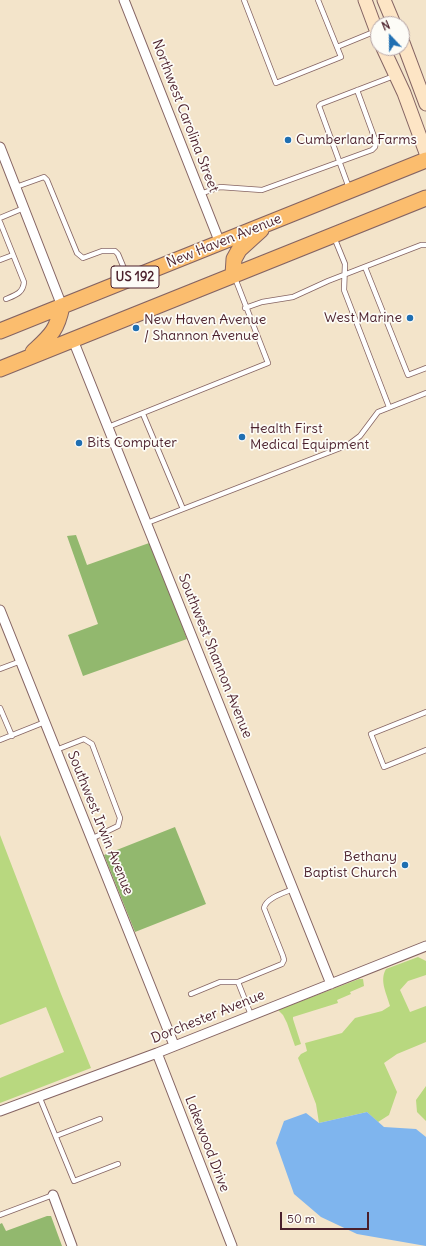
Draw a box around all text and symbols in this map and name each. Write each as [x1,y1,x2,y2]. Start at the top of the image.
north arrow [370,16,410,56]
text: N [380,18,392,34]
street label: Northwest Carolina Street [148,37,222,195]
place label: Cumberland Farms [296,132,417,148]
marker: Cumberland Farms [283,135,293,145]
street label: New Haven Avenue [164,210,284,272]
road number: US 192 [111,266,159,288]
place label: West Marine [324,310,402,326]
place label: New Haven Avenue / Shannon Avenue [144,312,266,344]
marker: West Marine [405,313,415,323]
marker: New Haven Avenue / Shannon Avenue [131,323,141,333]
place label: Health First Medical Equipment [250,421,369,454]
marker: Health First Medical Equipment [237,432,247,442]
place label: Bits Computer [87,435,177,451]
marker: Bits Computer [74,438,84,448]
street label: Southwest Shannon Avenue [174,571,256,741]
street label: Southwest Irwin Avenue [63,749,137,897]
place label: Bethany Baptist Church [303,849,397,882]
marker: Bethany Baptist Church [400,860,410,870]
street label: Dorchester Avenue [149,987,267,1047]
street label: Lakewood Drive [181,1094,233,1194]
scale bar [282,1204,371,1230]
text: 50 m [287,1211,315,1226]

